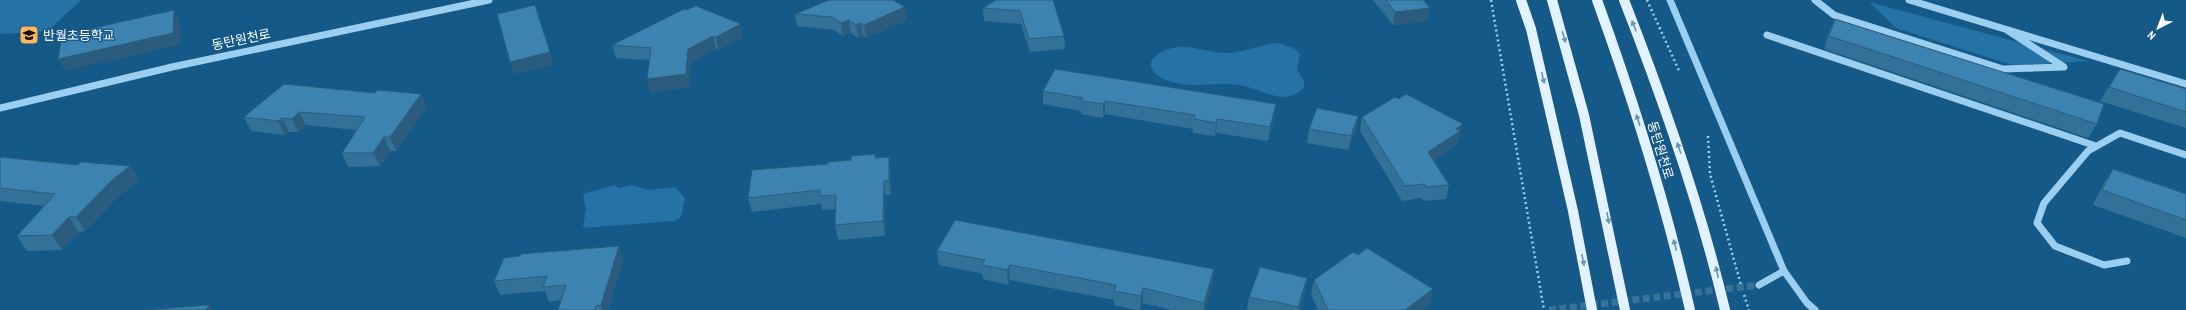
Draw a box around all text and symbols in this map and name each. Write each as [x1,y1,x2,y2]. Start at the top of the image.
north arrow [2138,8,2178,48]
one-way arrow [1630,19,1636,31]
school or university icon: 반월초등학교 [18,24,40,46]
street label: 동탄원천로 [210,25,272,54]
place label: 반월초등학교 [43,27,115,44]
text: N [2144,28,2158,43]
one-way arrow [1561,31,1567,43]
one-way arrow [1540,72,1546,84]
one-way arrow [1635,114,1641,126]
street label: 동탄원천로 [1644,119,1677,181]
one-way arrow [1676,141,1682,153]
one-way arrow [1605,212,1611,224]
one-way arrow [1672,238,1678,250]
one-way arrow [1580,253,1586,266]
one-way arrow [1713,266,1719,278]

